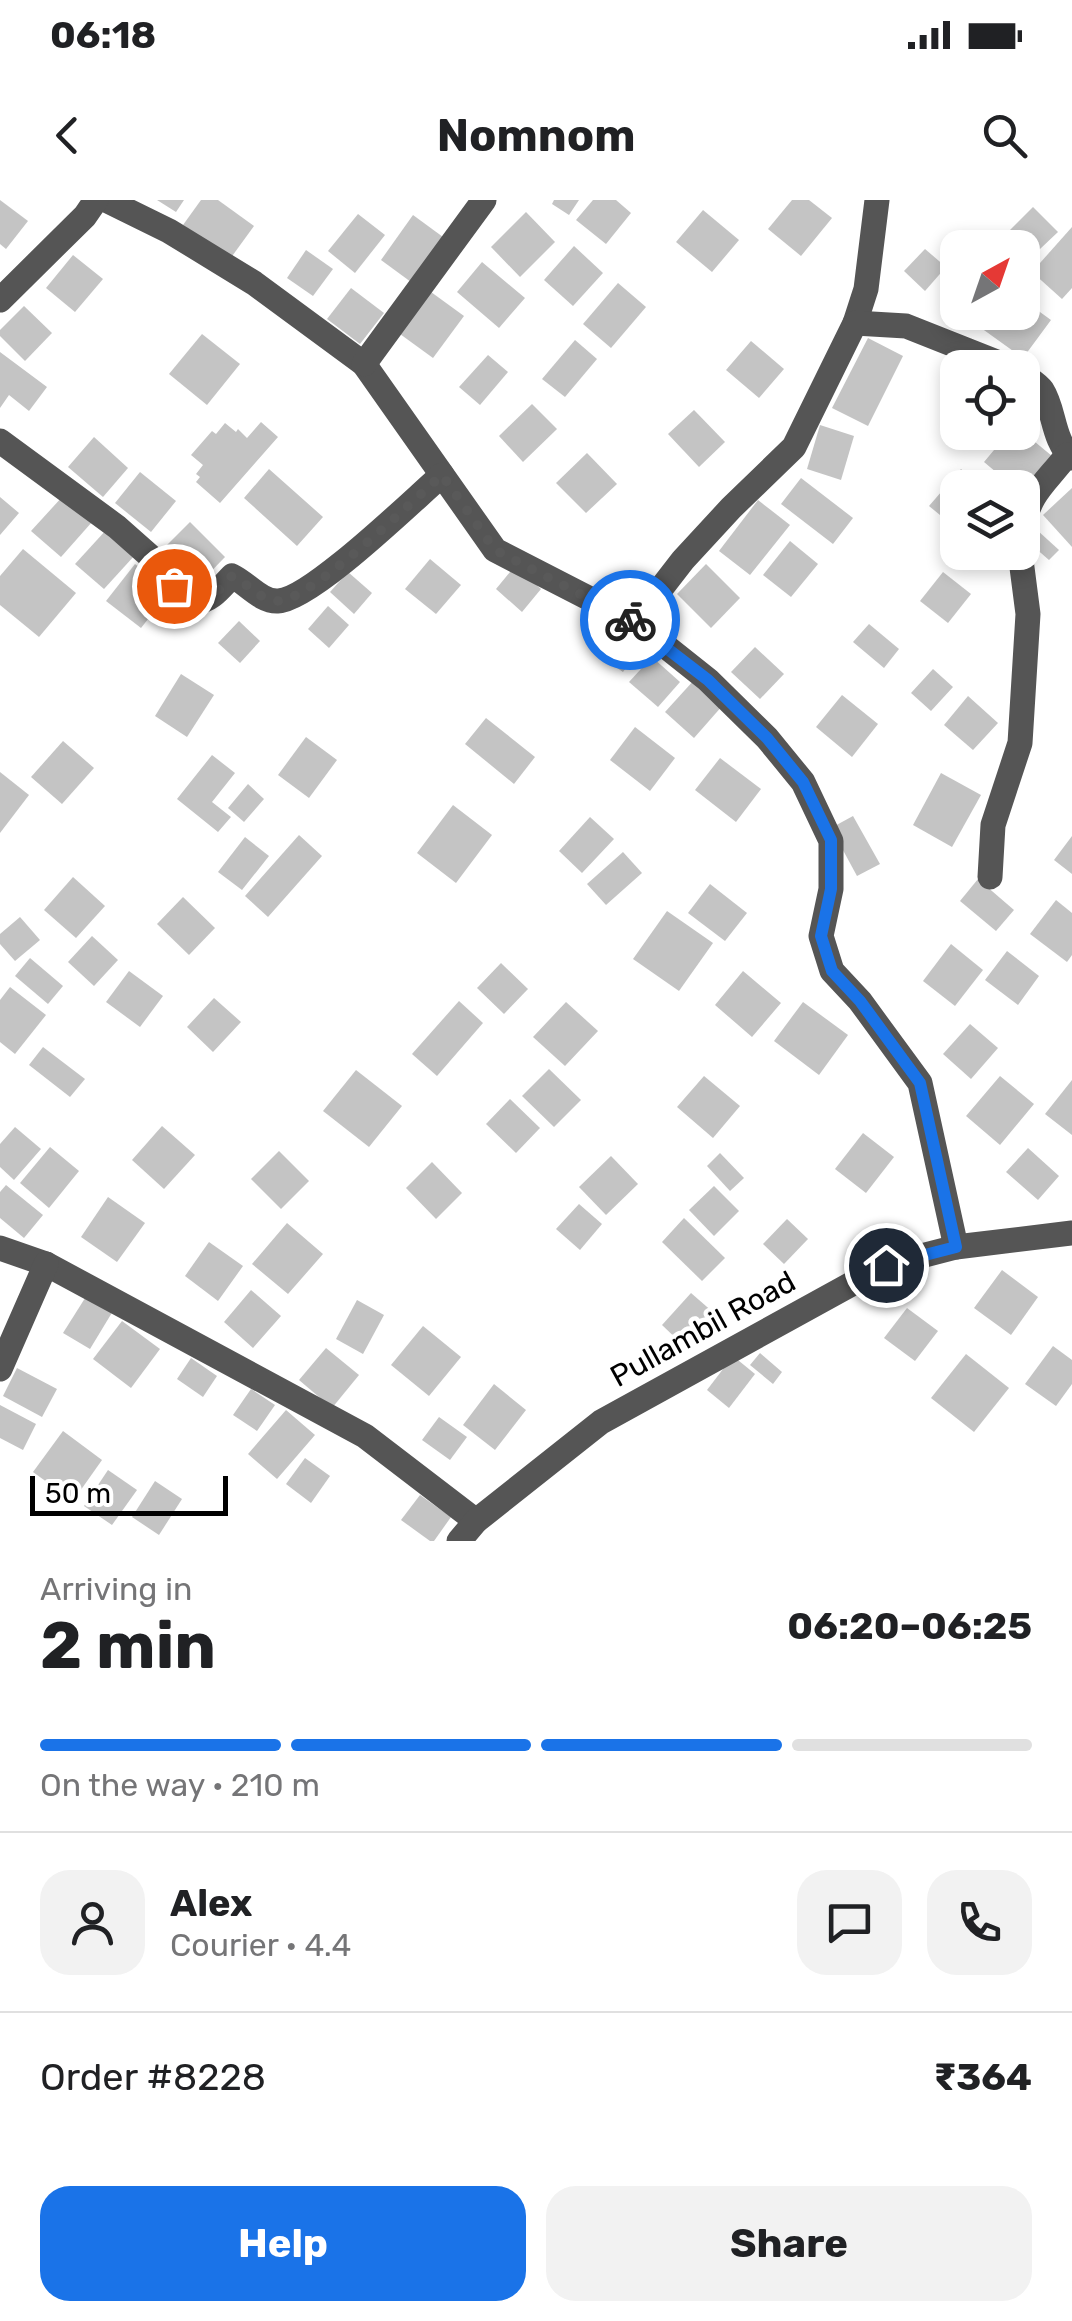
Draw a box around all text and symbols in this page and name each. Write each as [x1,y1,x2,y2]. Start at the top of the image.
text: 06:18 [50,12,156,58]
icon: back [40,108,95,163]
icon: search [977,108,1032,163]
text: Nomnom [437,109,635,162]
north arrow [940,230,1040,330]
map controls [940,230,1040,570]
button: locate [940,350,1040,450]
button: layers [940,470,1040,570]
pin [132,544,217,629]
icon: bag [147,559,202,614]
courier [580,570,680,670]
icon: bike [603,593,658,648]
pin [844,1223,929,1308]
icon: home [859,1238,914,1293]
street label: Pullambil Road [604,1263,802,1395]
scale bar [30,1471,228,1516]
text: 50 m [45,1477,111,1510]
text: Arriving in [40,1570,192,1608]
text: 06:20–06:25 [787,1603,1032,1649]
text: 2 min [40,1607,216,1684]
text: On the way · 210 m [40,1766,320,1804]
button: person [40,1870,145,1975]
button: chat [797,1870,902,1975]
button: phone [927,1870,1032,1975]
text: Alex [170,1880,252,1926]
text: Courier · 4.4 [170,1926,351,1964]
text: Order #8228 [40,2054,266,2100]
text: ₹364 [933,2054,1032,2100]
button: Help [40,2186,526,2301]
button: Share [546,2186,1032,2301]

